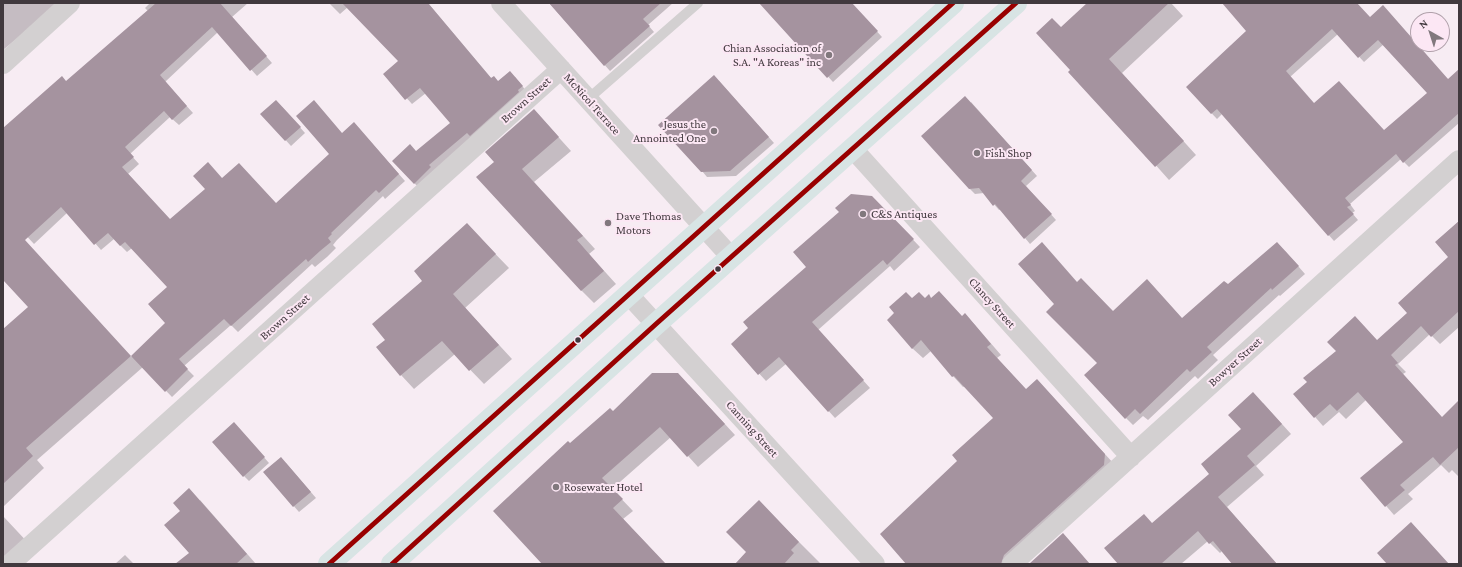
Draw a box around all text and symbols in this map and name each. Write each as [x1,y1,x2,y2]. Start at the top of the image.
north arrow [1410,12,1450,52]
text: N [1416,16,1430,30]
place label: Chian Association of S.A. "A Koreas" inc [723,41,821,69]
marker: Chian Association of S.A. "A Koreas" inc [824,50,834,60]
street label: McNicol Terrace [561,70,623,138]
street label: Brown Street [498,74,554,126]
place label: Jesus the Annointed One [633,117,706,145]
marker: Jesus the Annointed One [709,126,719,136]
place label: Fish Shop [985,146,1032,160]
marker: Fish Shop [972,148,982,158]
place label: C&S Antiques [871,207,937,221]
place label: Dave Thomas Motors [616,209,681,237]
marker: C&S Antiques [858,209,868,219]
marker: Dave Thomas Motors [603,218,613,228]
unlabelled marker [713,264,723,274]
street label: Clancy Street [966,275,1018,331]
street label: Brown Street [257,291,313,343]
street label: Bowyer Street [1205,334,1265,390]
unlabelled marker [573,335,583,345]
street label: Canning Street [723,398,781,460]
place label: Rosewater Hotel [564,480,643,494]
marker: Rosewater Hotel [551,482,561,492]

